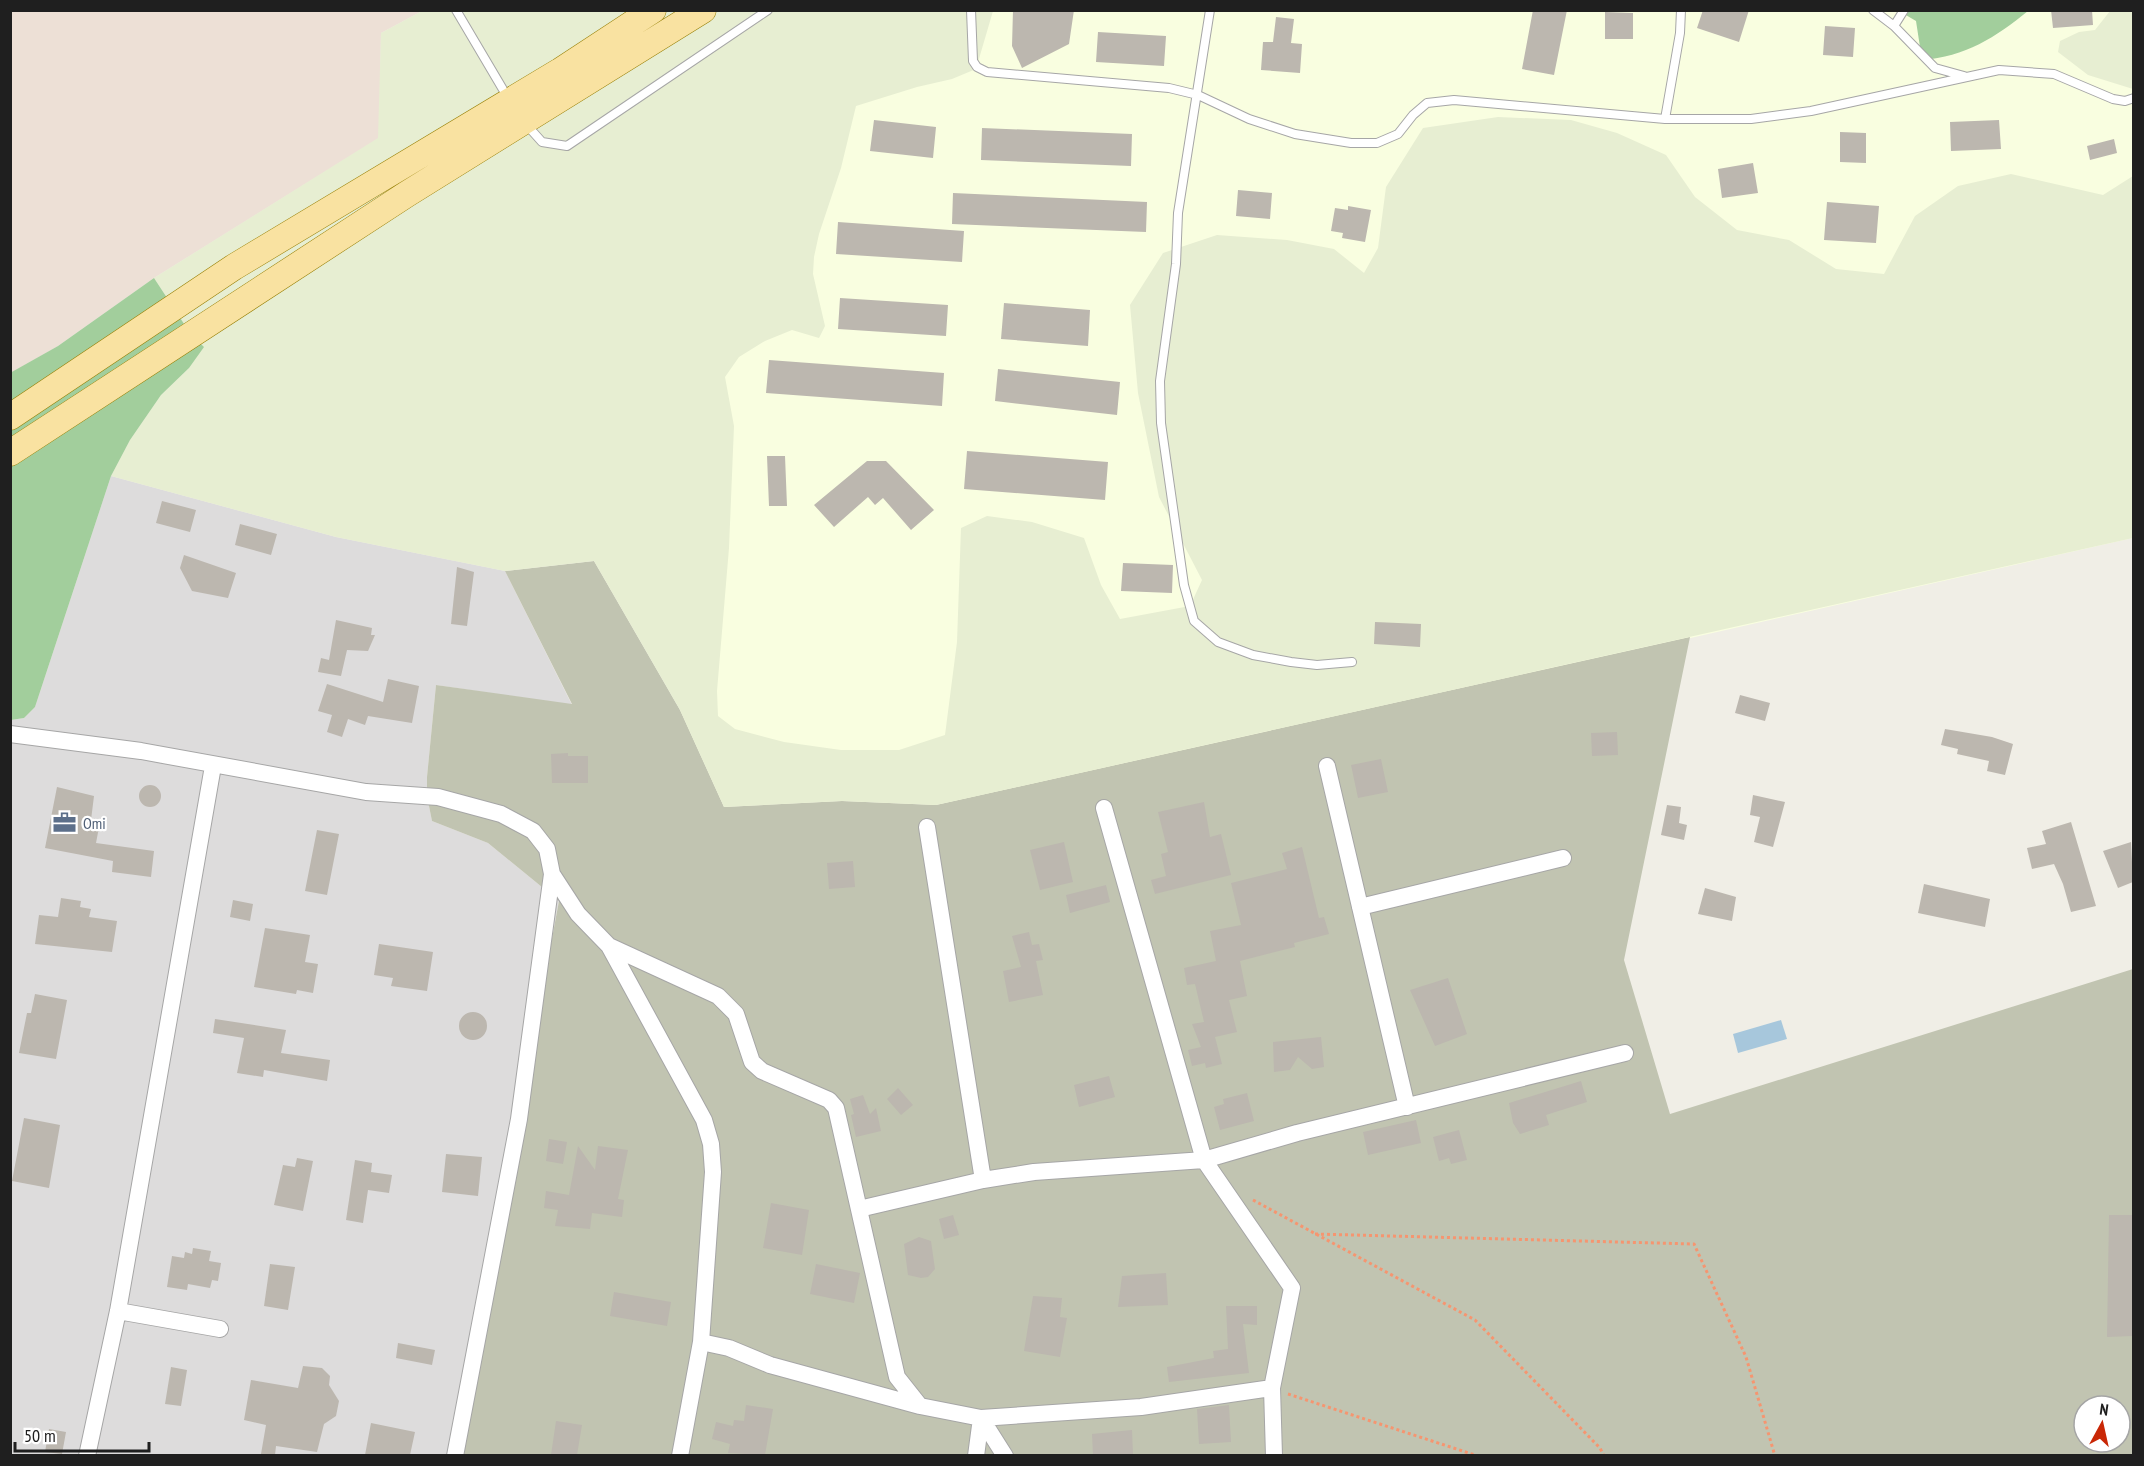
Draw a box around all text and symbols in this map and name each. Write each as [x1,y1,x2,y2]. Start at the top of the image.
office icon: Omi [52,810,78,836]
place label: Omi [83,813,106,833]
north arrow [2072,1394,2132,1454]
text: N [2098,1399,2110,1420]
scale bar [15,1415,148,1453]
text: 50 m [24,1424,56,1447]

